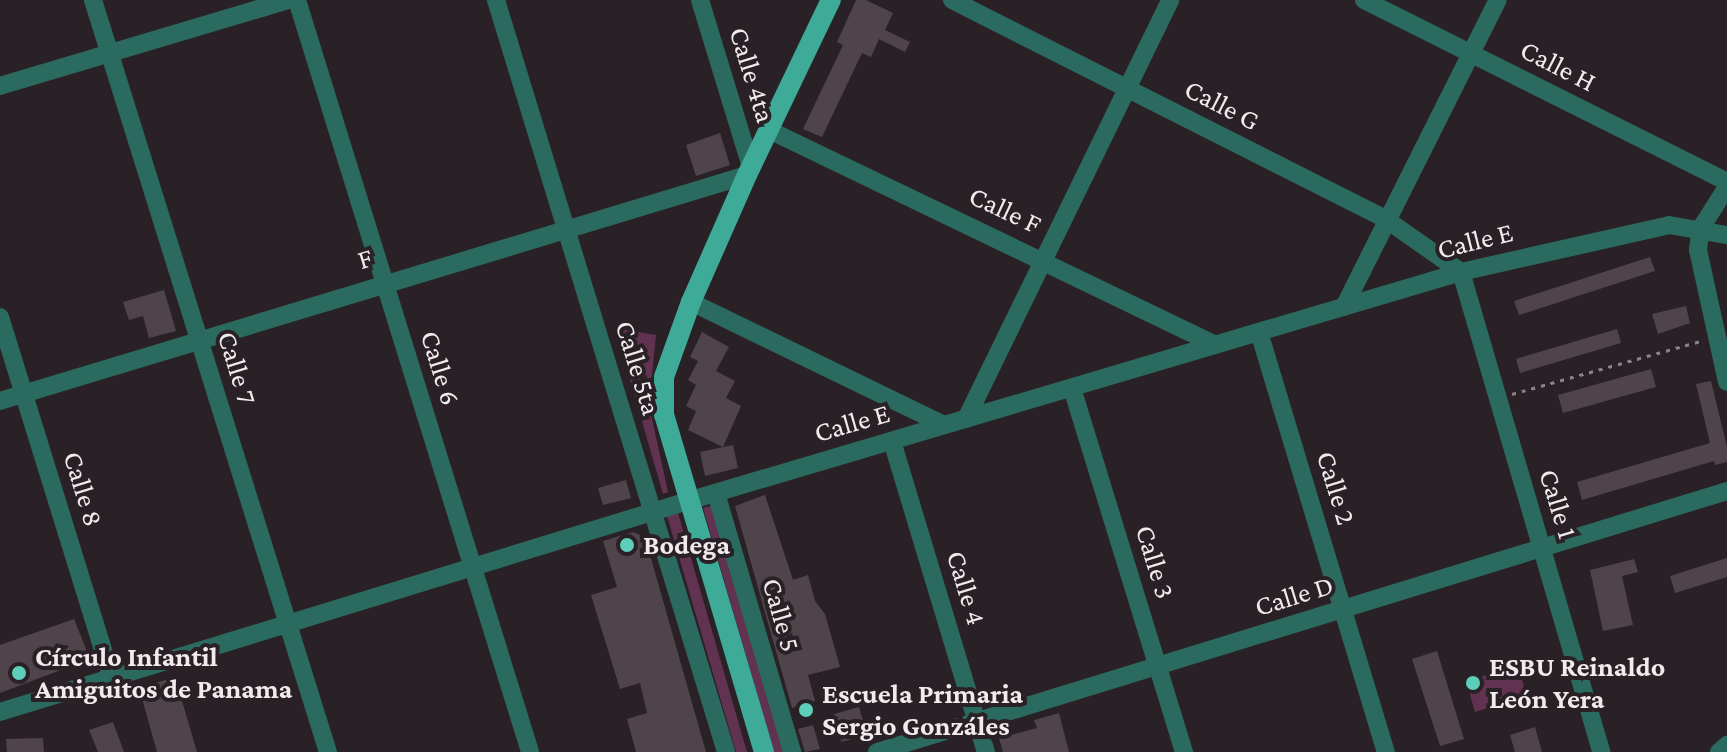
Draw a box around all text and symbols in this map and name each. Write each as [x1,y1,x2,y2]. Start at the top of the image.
street label: Calle 4ta [722,23,782,127]
street label: Calle H [1515,33,1601,99]
street label: Calle G [1179,72,1265,138]
street label: Calle F [964,179,1046,241]
street label: Calle E [1434,215,1516,267]
street label: F [353,241,377,277]
street label: Calle 5ta [608,317,668,419]
street label: Calle 7 [210,327,264,409]
street label: Calle 6 [413,327,467,409]
street label: Calle E [810,396,894,450]
street label: Calle 8 [56,447,110,531]
street label: Calle 2 [1309,447,1363,529]
street label: Calle 1 [1532,465,1584,543]
street label: Calle 3 [1128,521,1182,603]
place label: Bodega [643,528,730,562]
marker: Bodega [618,536,636,554]
street label: Calle 4 [939,547,993,629]
street label: Calle D [1251,568,1337,624]
street label: Calle 5 [755,574,807,656]
place label: Círculo Infantil Amiguitos de Panama [35,640,292,706]
place label: ESBU Reinaldo León Yera [1489,650,1665,716]
marker: Círculo Infantil Amiguitos de Panama [10,664,28,682]
marker: ESBU Reinaldo León Yera [1464,674,1482,692]
place label: Escuela Primaria Sergio Gonzáles [822,677,1023,743]
marker: Escuela Primaria Sergio Gonzáles [797,701,815,719]

